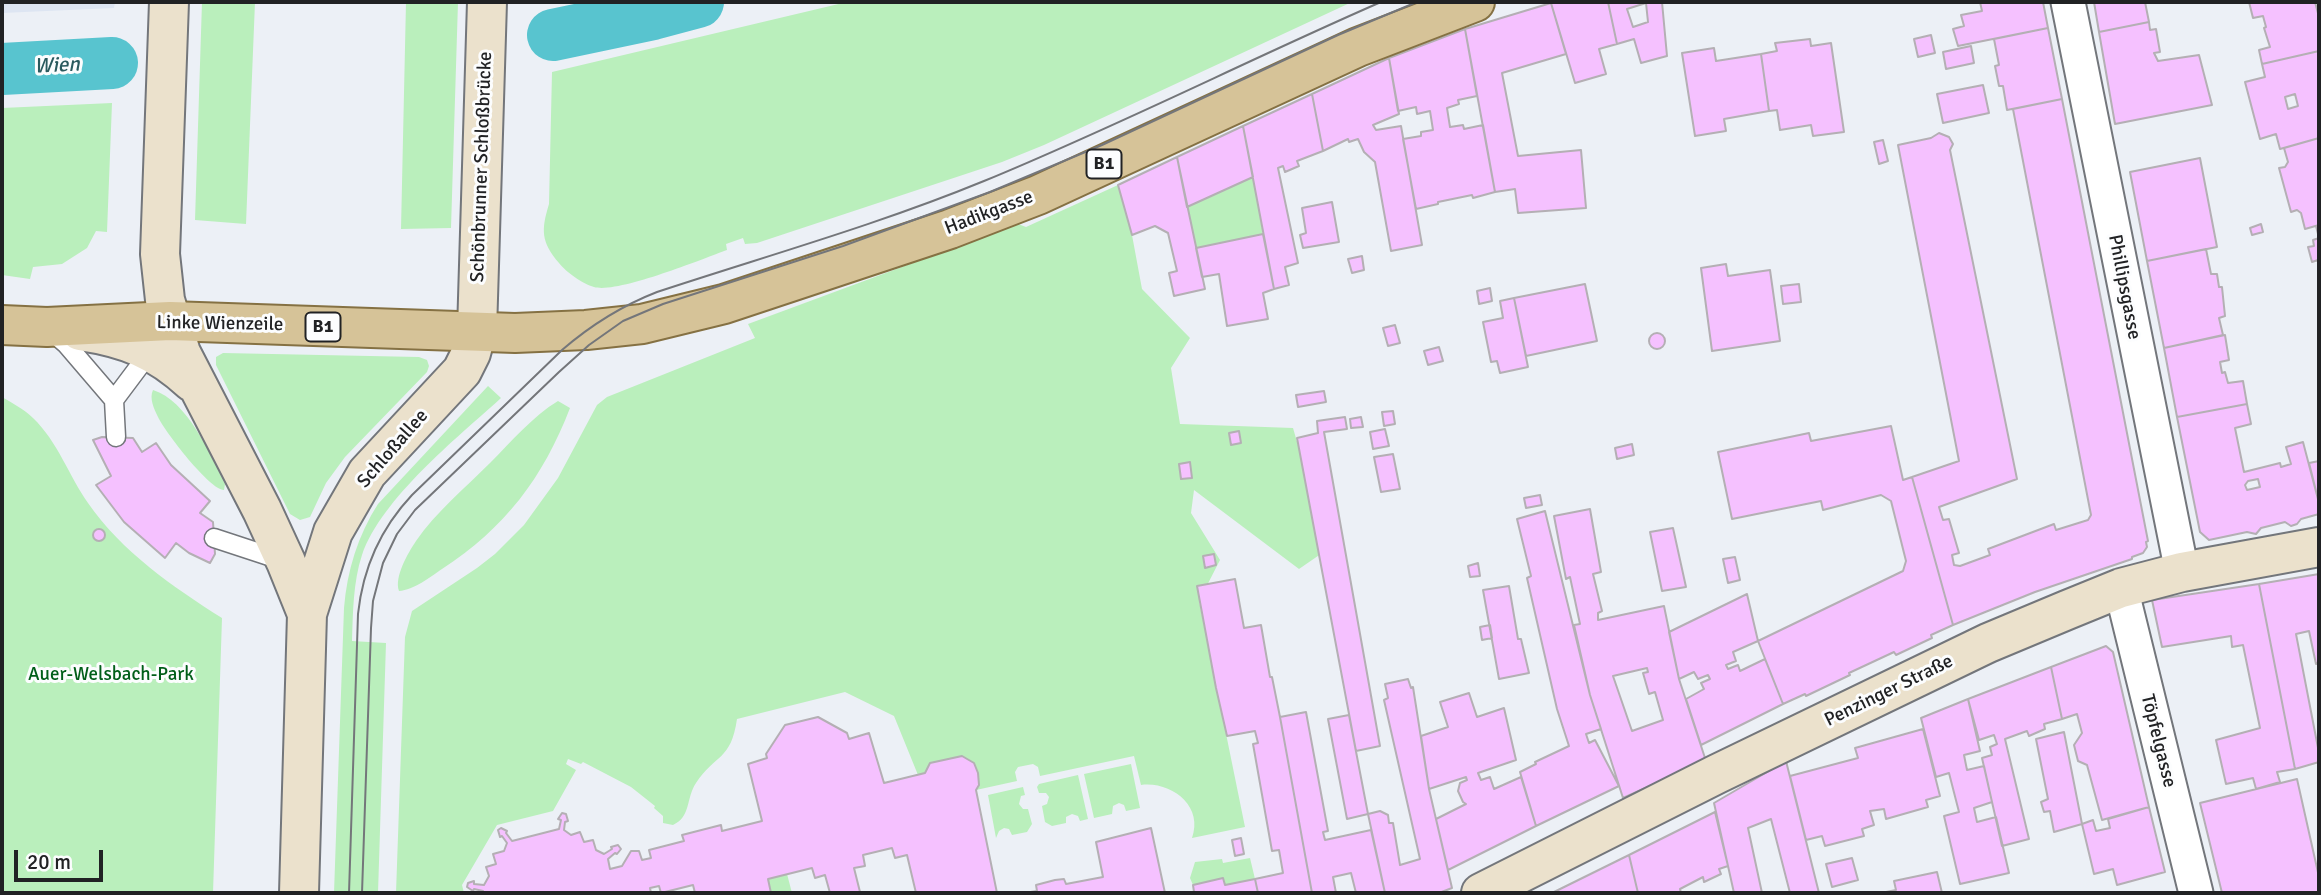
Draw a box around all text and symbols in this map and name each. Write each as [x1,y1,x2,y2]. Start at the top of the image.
street label: Schönbrunner Schloßbrücke [467,51,497,283]
water label: Wien [34,52,80,80]
road number: B1 [1086,149,1122,178]
street label: Hadikgasse [942,186,1036,240]
street label: Phillipsgasse [2103,233,2145,341]
street label: Linke Wienzeile [156,311,284,337]
road number: B1 [306,312,340,342]
street label: Schloßallee [353,405,433,493]
street label: Penzinger Straße [1821,650,1957,732]
park label: Auer-Welsbach-Park [28,664,194,686]
street label: Töpfelgasse [2135,692,2181,790]
scale bar [18,836,107,880]
text: 20 m [27,849,71,875]

